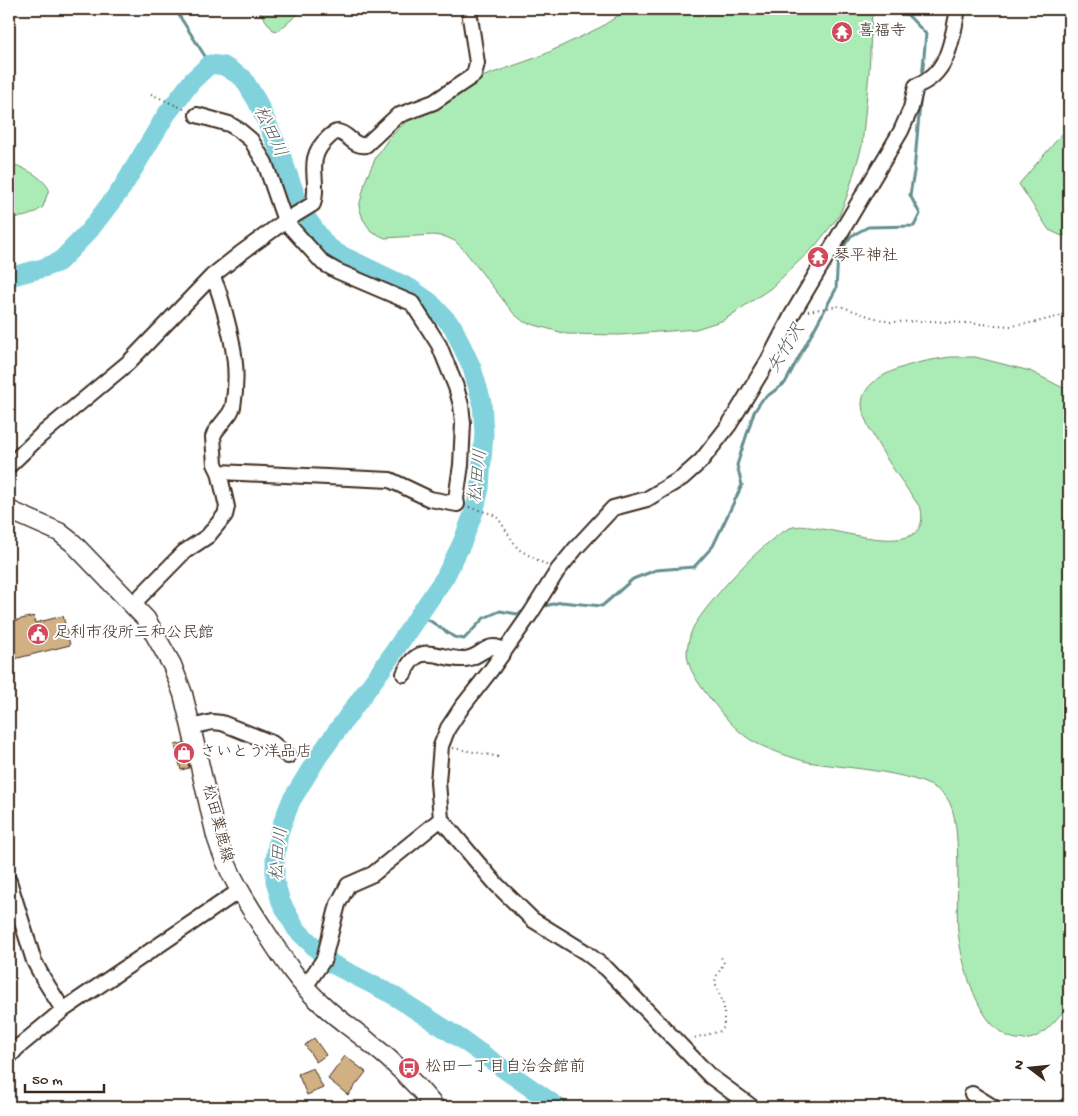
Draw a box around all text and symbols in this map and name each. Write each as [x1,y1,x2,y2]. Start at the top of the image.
temple icon: 喜福寺 [830,20,854,44]
place label: 喜福寺 [858,21,906,42]
water label: 松田川 [248,103,291,161]
temple icon: 琴平神社 [806,245,830,269]
place label: 琴平神社 [834,247,898,267]
water label: 矢竹沢 [763,319,810,378]
water label: 松田川 [464,448,493,504]
public building icon: 足利市役所三和公民館 [26,622,50,646]
place label: 足利市役所三和公民館 [54,624,214,644]
shop icon: さいとう洋品店 [172,741,196,765]
place label: さいとう洋品店 [200,743,312,763]
street label: 松田葉鹿線 [196,782,237,865]
water label: 松田川 [266,826,293,882]
north arrow [1006,1044,1056,1094]
bus stop icon: 松田一丁目自治会館前 [397,1056,421,1080]
place label: 松田一丁目自治会館前 [425,1057,585,1078]
text: N [1010,1058,1029,1072]
scale bar [25,1061,104,1093]
text: 50 m [32,1072,63,1090]

